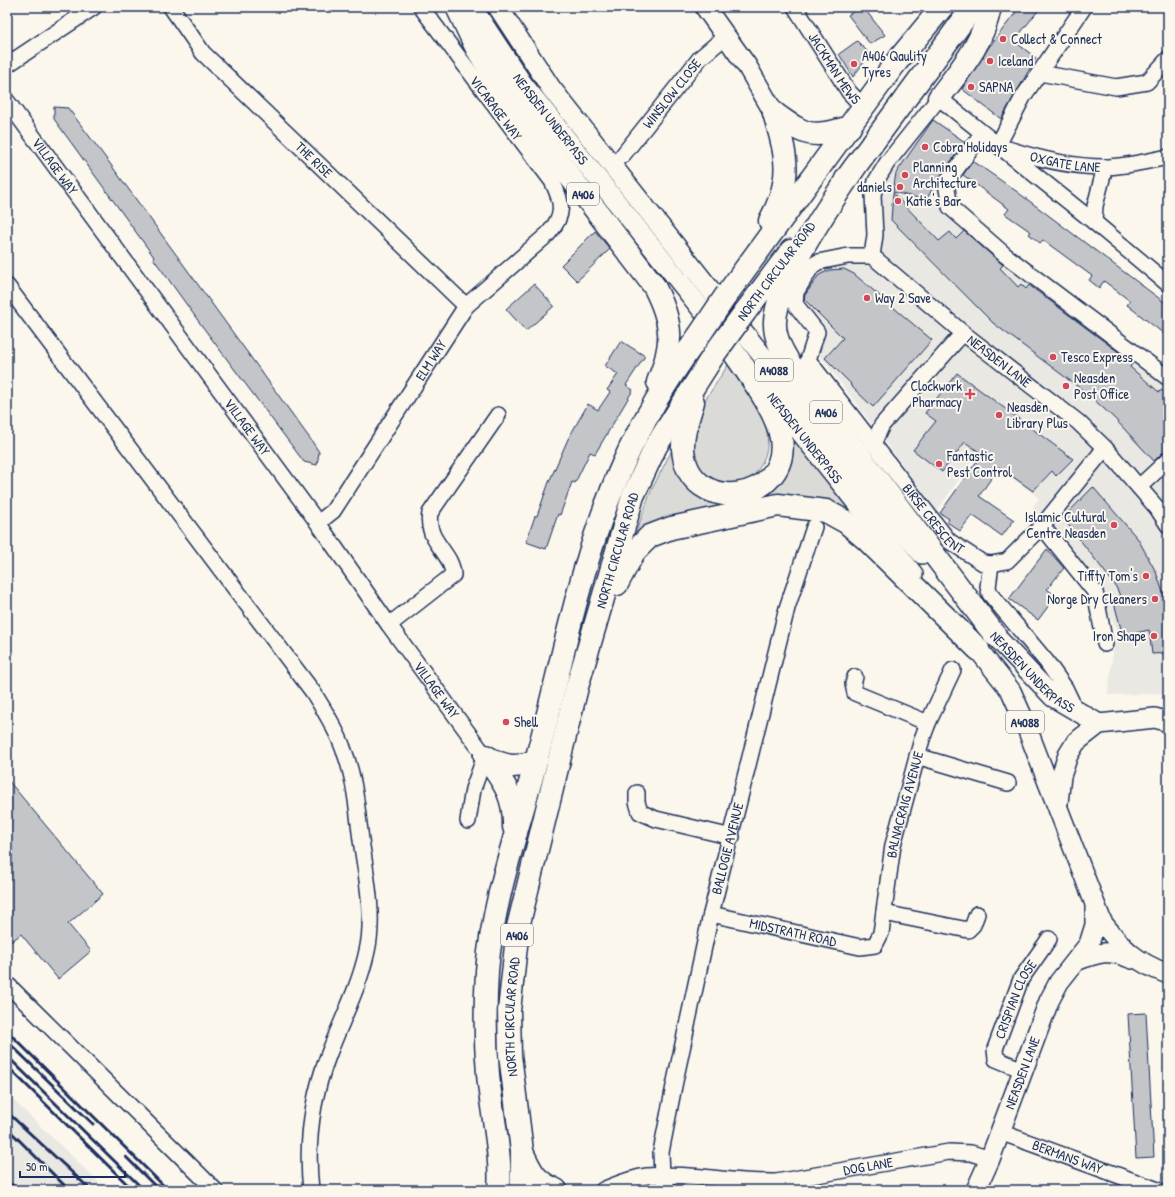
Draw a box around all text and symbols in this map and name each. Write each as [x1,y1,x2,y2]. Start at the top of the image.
street label: JACKMAN MEWS [804,28,866,108]
place label: Collect & Connect [1011,29,1102,48]
marker: Collect & Connect [998,34,1008,44]
place label: A406 Qaulity Tyres [862,46,927,82]
place label: Iceland [998,51,1034,70]
street label: WINSLOW CLOSE [638,54,705,132]
marker: Iceland [985,56,995,66]
marker: A406 Qaulity Tyres [849,59,859,69]
street label: NEASDEN UNDERPASS [509,69,593,169]
street label: VICARAGE WAY [466,71,528,145]
place label: SAPNA [979,77,1013,96]
marker: SAPNA [966,82,976,92]
street label: VILLAGE WAY [28,134,83,199]
street label: THE RISE [292,137,337,182]
place label: Cobra Holidays [933,137,1008,157]
marker: Cobra Holidays [920,142,930,152]
street label: OXGATE LANE [1028,146,1101,176]
place label: Planning Architecture [913,157,977,192]
marker: Planning Architecture [900,170,910,180]
place label: daniels [857,177,892,196]
marker: daniels [895,182,905,192]
road number: A406 [567,183,599,205]
place label: Katie's Bar [906,191,962,210]
marker: Katie's Bar [893,196,903,206]
street label: NORTH CIRCULAR ROAD [732,217,819,324]
place label: Way 2 Save [875,288,932,308]
marker: Way 2 Save [862,293,872,303]
street label: NEASDEN LANE [964,330,1035,391]
street label: ELM WAY [410,335,451,384]
place label: Tesco Express [1061,347,1133,367]
marker: Tesco Express [1048,352,1058,362]
road number: A4088 [755,359,793,381]
place label: Neasden Post Office [1074,368,1130,403]
place label: Clockwork Pharmacy [910,376,962,412]
marker: Neasden Post Office [1061,381,1071,391]
street label: NEASDEN UNDERPASS [763,388,848,487]
marker: Clockwork Pharmacy [965,389,975,399]
street label: VILLAGE WAY [220,394,275,460]
place label: Neasden Library Plus [1007,397,1068,433]
road number: A406 [810,401,842,423]
marker: Neasden Library Plus [994,410,1004,420]
place label: Fantastic Pest Control [946,446,1012,481]
marker: Fantastic Pest Control [934,459,944,469]
street label: BIRSE CRESCENT [899,479,969,558]
street label: NORTH CIRCULAR ROAD [591,488,643,610]
place label: Islamic Cultural Centre Neasden [1025,507,1106,542]
marker: Islamic Cultural Centre Neasden [1109,520,1119,530]
place label: Tiffty Tom's [1078,566,1138,586]
marker: Tiffty Tom's [1141,571,1151,581]
place label: Norge Dry Cleaners [1047,589,1147,609]
marker: Norge Dry Cleaners [1150,594,1160,604]
street label: NEASDEN UNDERPASS [986,626,1079,717]
place label: Iron Shape [1093,626,1146,646]
marker: Iron Shape [1149,631,1159,641]
street label: VILLAGE WAY [410,657,465,723]
road number: A4088 [1006,711,1044,733]
place label: Shell [514,712,539,731]
marker: Shell [501,717,511,727]
street label: BALNACRAIG AVENUE [881,749,927,859]
street label: BALLOGIE AVENUE [706,800,747,896]
street label: MIDSTRATH ROAD [748,913,839,951]
road number: A406 [501,924,533,946]
street label: NORTH CIRCULAR ROAD [499,956,524,1078]
street label: CRISPIAN CLOSE [990,956,1041,1041]
street label: NEASDEN LANE [999,1034,1044,1112]
street label: BERMANS WAY [1030,1135,1106,1178]
street label: DOG LANE [842,1152,894,1179]
scale bar [20,1153,125,1179]
text: 50 m [26,1158,47,1175]

